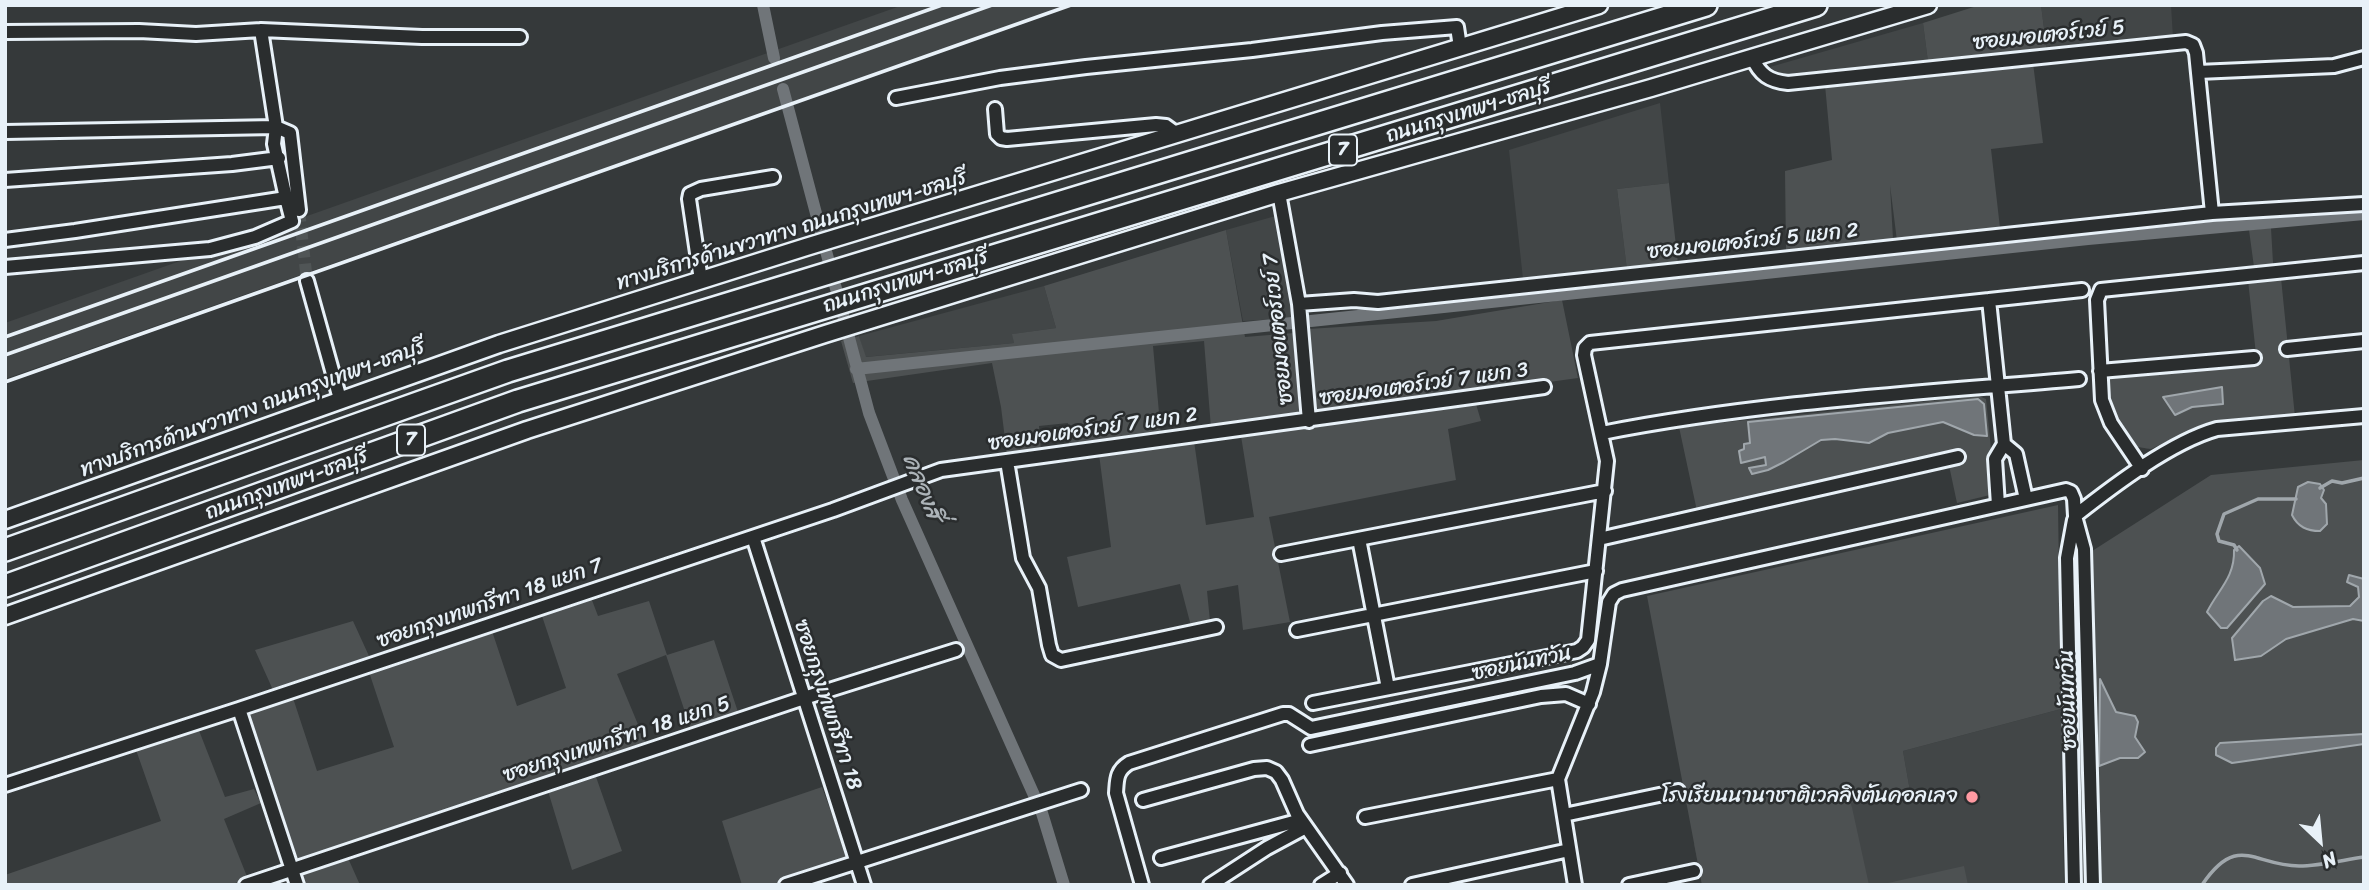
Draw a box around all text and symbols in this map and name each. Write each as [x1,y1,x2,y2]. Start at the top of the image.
street label: ซอยมอเตอร์เวย์ 5 [1972,15,2126,57]
street label: ถนนกรุงเทพฯ-ชลบุรี [1383,75,1555,149]
road number: 7 [1329,134,1357,166]
street label: ทางบริการด้านขวาทาง ถนนกรุงเทพฯ-ชลบุรี [614,166,970,296]
street label: ซอยมอเตอร์เวย์ 5 แยก 2 [1646,218,1860,266]
street label: ถนนกรุงเทพฯ-ชลบุรี [820,245,992,319]
street label: ซอยมอเตอร์เวย์ 7 [1259,252,1299,406]
street label: ทางบริการด้านขวาทาง ถนนกรุงเทพฯ-ชลบุรี [77,335,429,483]
street label: ซอยมอเตอร์เวย์ 7 แยก 3 [1318,358,1530,412]
street label: ซอยมอเตอร์เวย์ 7 แยก 2 [987,403,1199,457]
road number: 7 [397,424,425,456]
street label: ถนนกรุงเทพฯ-ชลบุรี [202,444,372,526]
water label: คลองสี่ [896,450,946,524]
street label: ซอยกรุงเทพกรีฑา 18 แยก 7 [374,554,606,654]
street label: ซอยกรุงเทพกรีฑา 18 [788,617,866,793]
street label: ซอยนันทวัน [1470,641,1574,687]
street label: ซอยนันทวัน [2055,649,2083,751]
street label: ซอยกรุงเทพกรีฑา 18 แยก 5 [500,691,734,789]
place label: โรงเรียนนานาชาติเวลลิงตันคอลเลจ [1661,784,1958,810]
marker: โรงเรียนนานาชาติเวลลิงตันคอลเลจ [1964,789,1980,805]
north arrow [2285,806,2355,876]
text: N [2316,843,2343,878]

